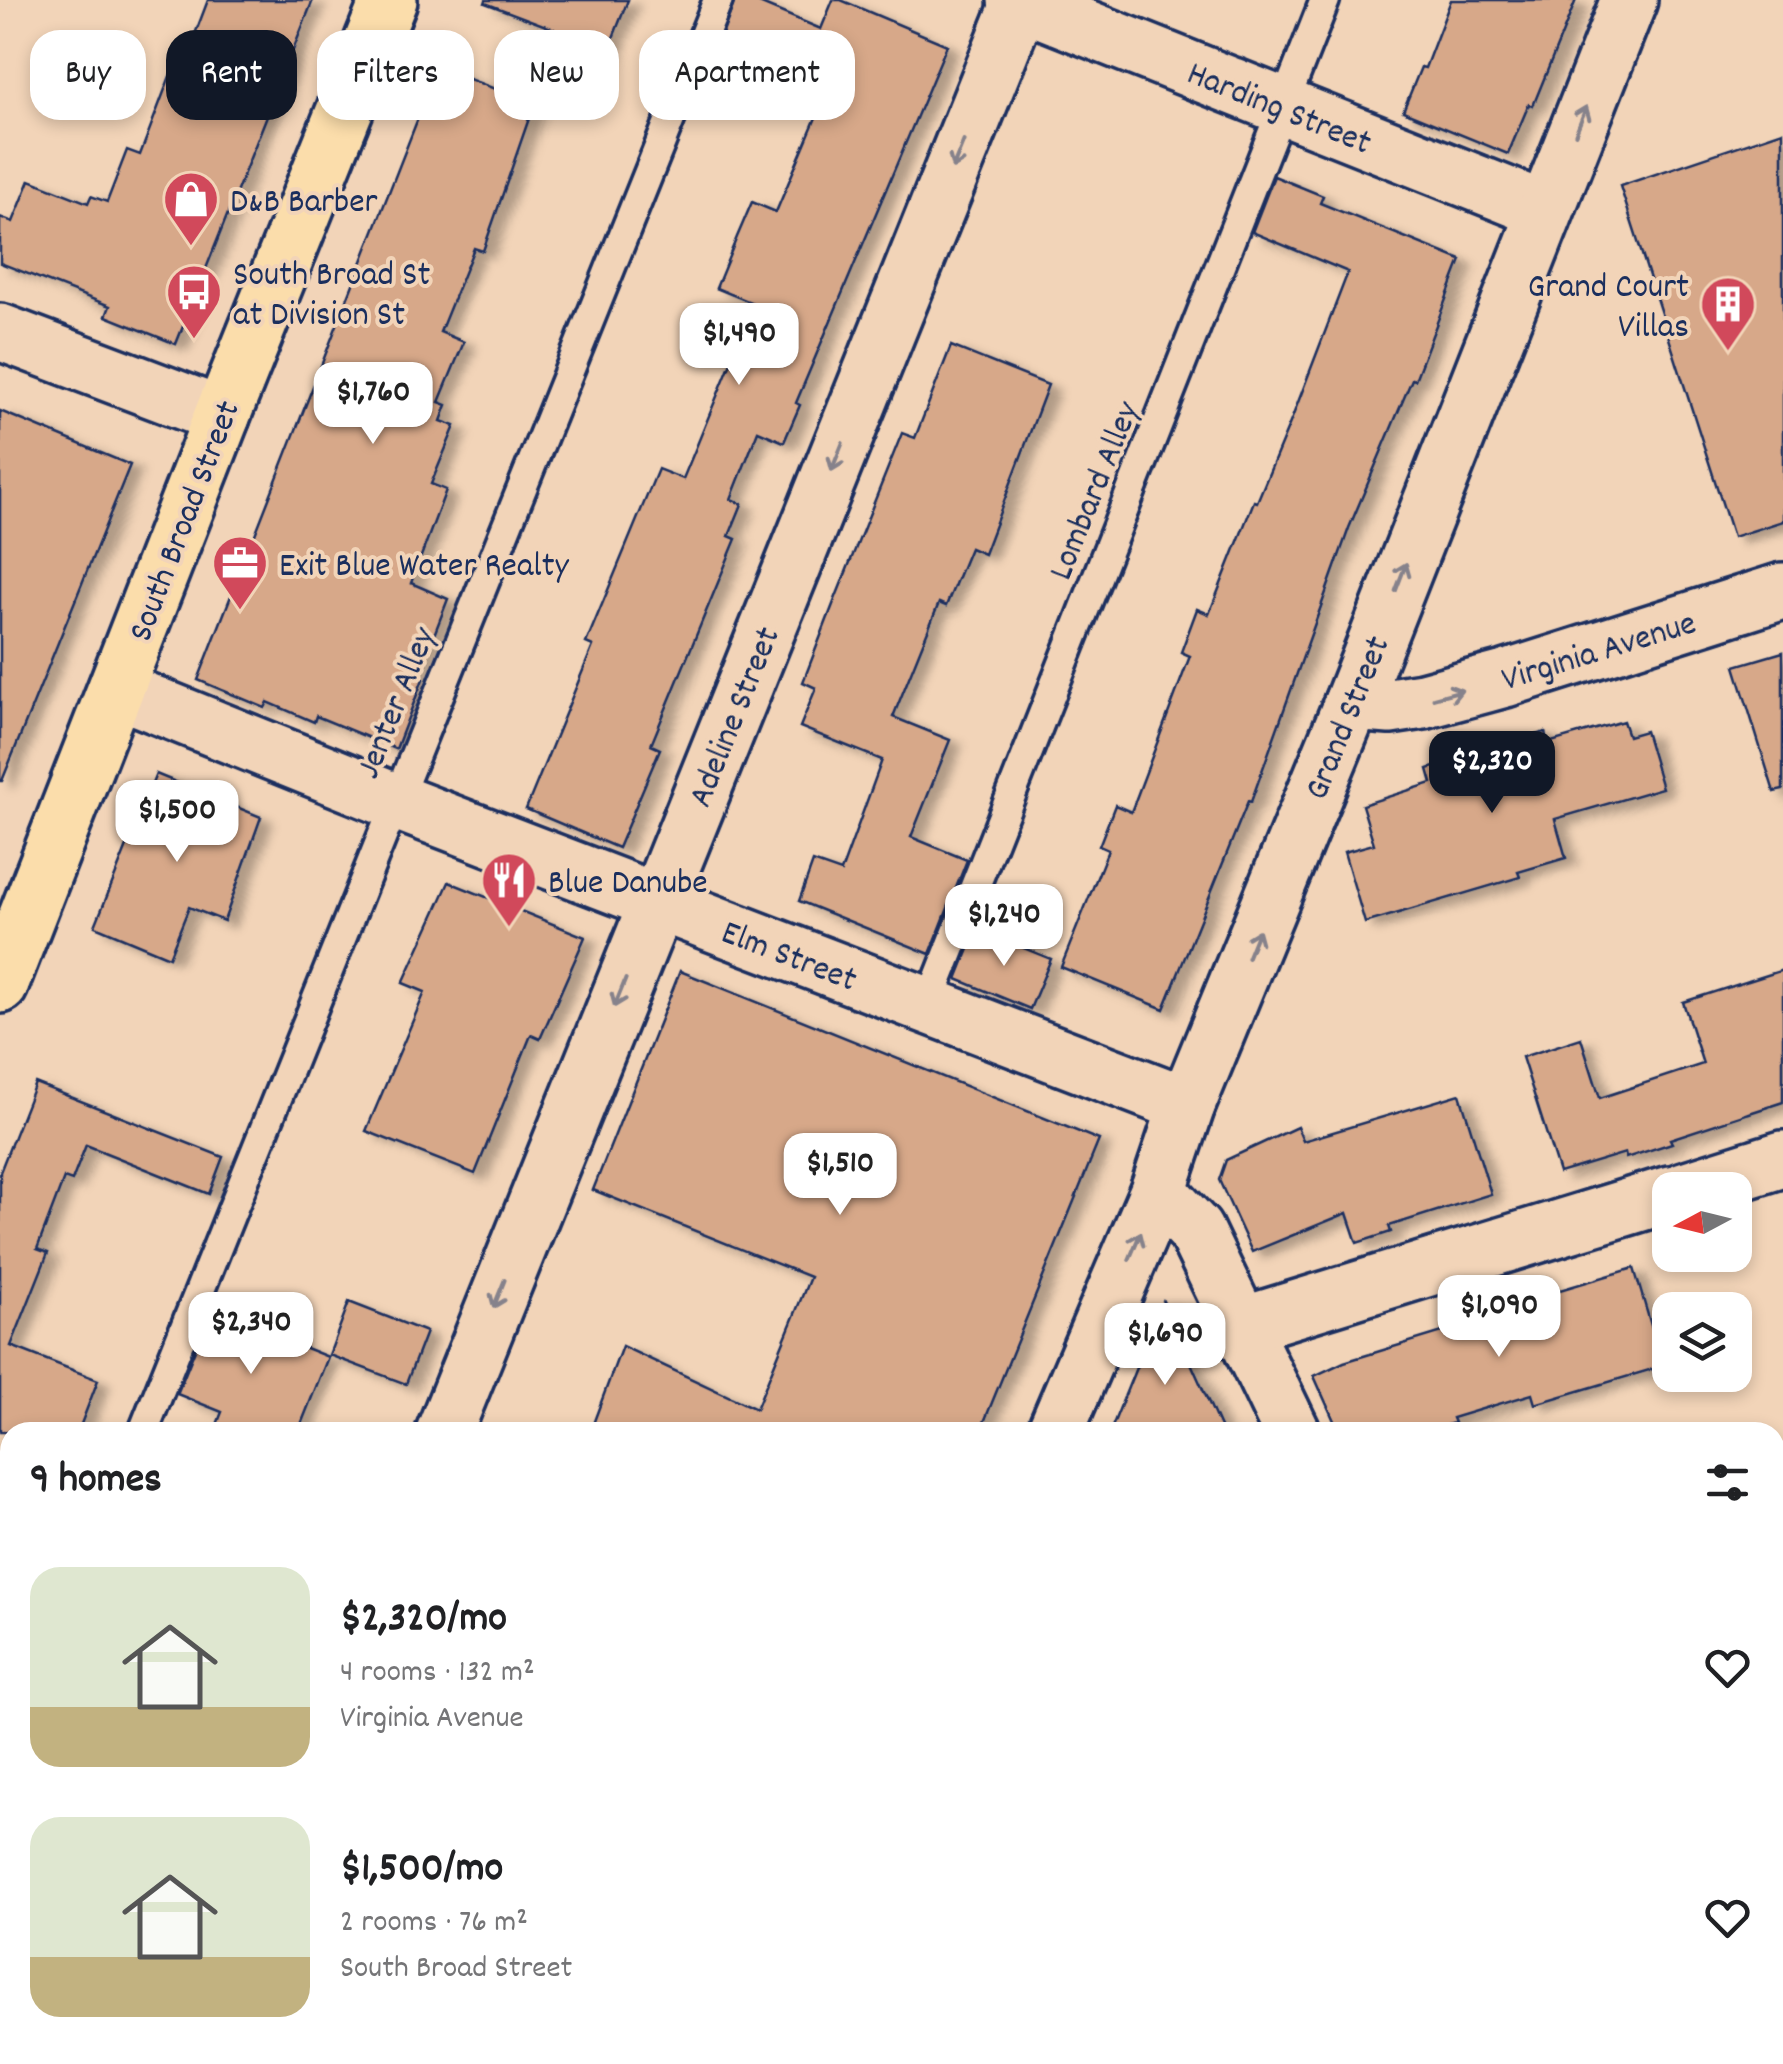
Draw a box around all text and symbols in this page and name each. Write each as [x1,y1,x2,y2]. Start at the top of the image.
chip: Buy [30,30,146,120]
chip: Rent [166,30,297,120]
chip: Filters [317,30,474,120]
chip: New [494,30,619,120]
chip: Apartment [639,30,855,120]
street label: Harding Street [1178,51,1378,170]
one-way arrow [1573,105,1591,135]
one-way arrow [948,140,966,170]
shop icon: D&B Barber [161,169,221,248]
place label: D&B Barber [230,179,378,229]
place label: South Broad St at Division St [233,252,430,342]
bus stop icon: South Broad St at Division St [164,262,224,341]
place label: Grand Court Villas [1527,264,1689,354]
building icon: Grand Court Villas [1698,274,1758,353]
pin: $1,490 [658,303,820,388]
text: $1,490 [702,312,776,358]
pin: $1,760 [292,362,454,447]
text: $1,760 [336,371,410,417]
street label: South Broad Street [118,394,256,649]
street label: Lombard Alley [1038,394,1155,589]
one-way arrow [826,441,844,471]
office icon: Exit Blue Water Realty [210,533,270,612]
place label: Exit Blue Water Realty [279,543,570,593]
one-way arrow [1393,563,1411,593]
street label: Virginia Avenue [1496,601,1703,707]
street label: Jenter Alley [346,620,452,787]
street label: Adeline Street [678,620,795,815]
street label: Grand Street [1294,629,1405,808]
one-way arrow [1432,684,1463,703]
pin: $2,320 [1411,731,1573,816]
text: $2,320 [1451,740,1533,786]
pin: $1,500 [96,780,258,865]
text: $1,500 [137,789,217,835]
restaurant icon: Blue Danube [479,850,539,929]
place label: Blue Danube [548,860,708,910]
pin: $1,240 [923,884,1085,969]
text: $1,240 [967,893,1041,939]
street label: Elm Street [713,910,863,1007]
one-way arrow [1245,929,1263,960]
one-way arrow [610,977,628,1007]
pin: $1,510 [759,1133,921,1218]
text: $1,510 [806,1142,874,1188]
north arrow [1652,1172,1752,1272]
map controls [1652,1172,1752,1392]
one-way arrow [1127,1231,1145,1262]
pin: $1,090 [1418,1275,1580,1360]
one-way arrow [489,1278,507,1309]
text: $1,090 [1460,1284,1538,1330]
pin: $2,340 [170,1292,332,1377]
button: layers [1652,1292,1752,1392]
text: $2,340 [210,1301,292,1347]
pin: $1,690 [1084,1303,1246,1388]
text: $1,690 [1126,1312,1204,1358]
text: 9 homes [30,1452,162,1512]
icon: filters [1700,1455,1755,1510]
text: $2,320/mo [340,1591,507,1651]
icon: home [110,1607,230,1727]
icon: heart [1700,1640,1755,1695]
text: 4 rooms · 132 m² [340,1651,535,1697]
text: Virginia Avenue [340,1697,524,1743]
text: $1,500/mo [340,1841,503,1901]
icon: home [110,1857,230,1977]
icon: heart [1700,1890,1755,1945]
text: 2 rooms · 76 m² [340,1901,528,1947]
text: South Broad Street [340,1947,572,1993]

